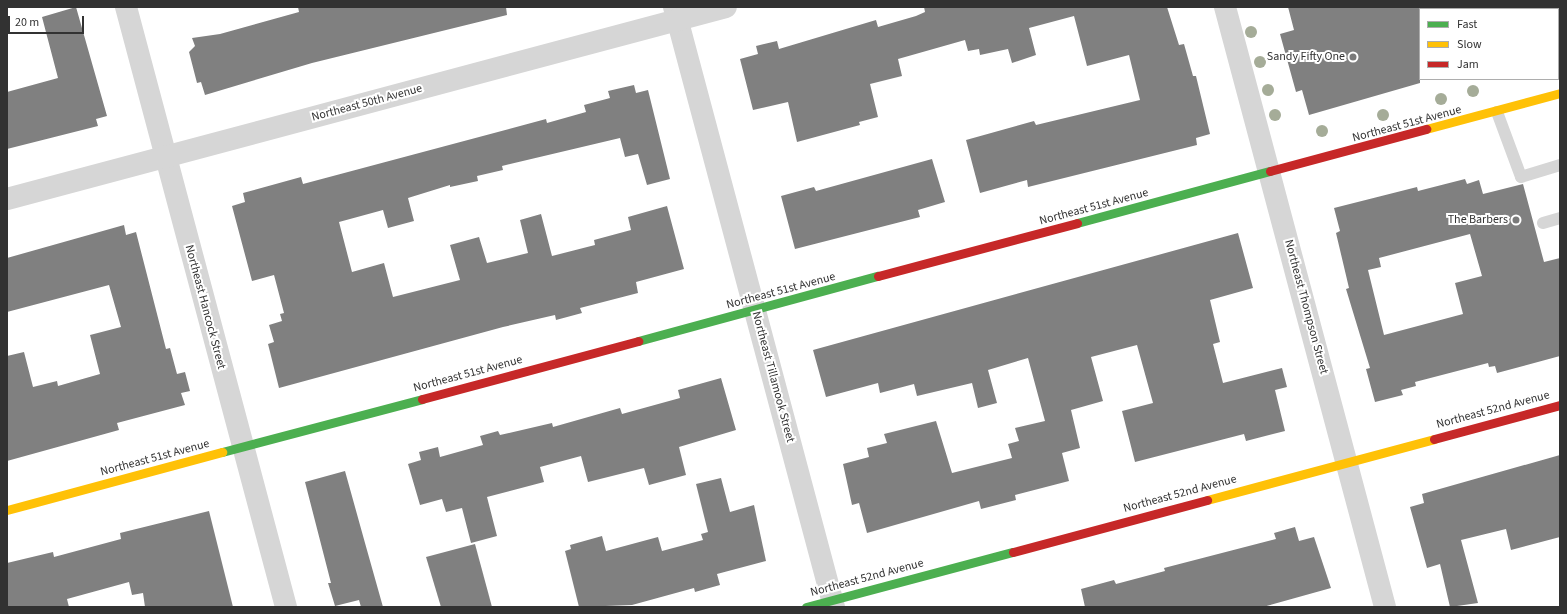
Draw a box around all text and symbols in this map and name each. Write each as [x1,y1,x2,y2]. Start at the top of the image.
scale bar [10,8,86,34]
legend [1419,8,1559,80]
text: 20 m [15,14,39,31]
text: Fast [1457,16,1477,33]
text: Slow [1457,36,1482,53]
place label: Sandy Fifty One [1267,50,1345,64]
marker: Sandy Fifty One [1348,52,1358,62]
text: Jam [1457,56,1479,73]
street label: Northeast 50th Avenue [310,81,424,125]
street label: Northeast 51st Avenue [1351,103,1463,145]
street label: Northeast 51st Avenue [1038,186,1150,228]
place label: The Barbers [1448,213,1508,227]
marker: The Barbers [1511,215,1521,225]
street label: Northeast Thompson Street [1281,238,1331,376]
street label: Northeast Hancock Street [181,243,229,371]
street label: Northeast 51st Avenue [725,270,837,312]
street label: Northeast Tillamook Street [749,310,797,444]
street label: Northeast 51st Avenue [412,353,524,395]
street label: Northeast 52nd Avenue [1435,388,1551,432]
street label: Northeast 51st Avenue [99,437,211,479]
street label: Northeast 52nd Avenue [1122,472,1238,516]
street label: Northeast 52nd Avenue [809,556,925,600]

